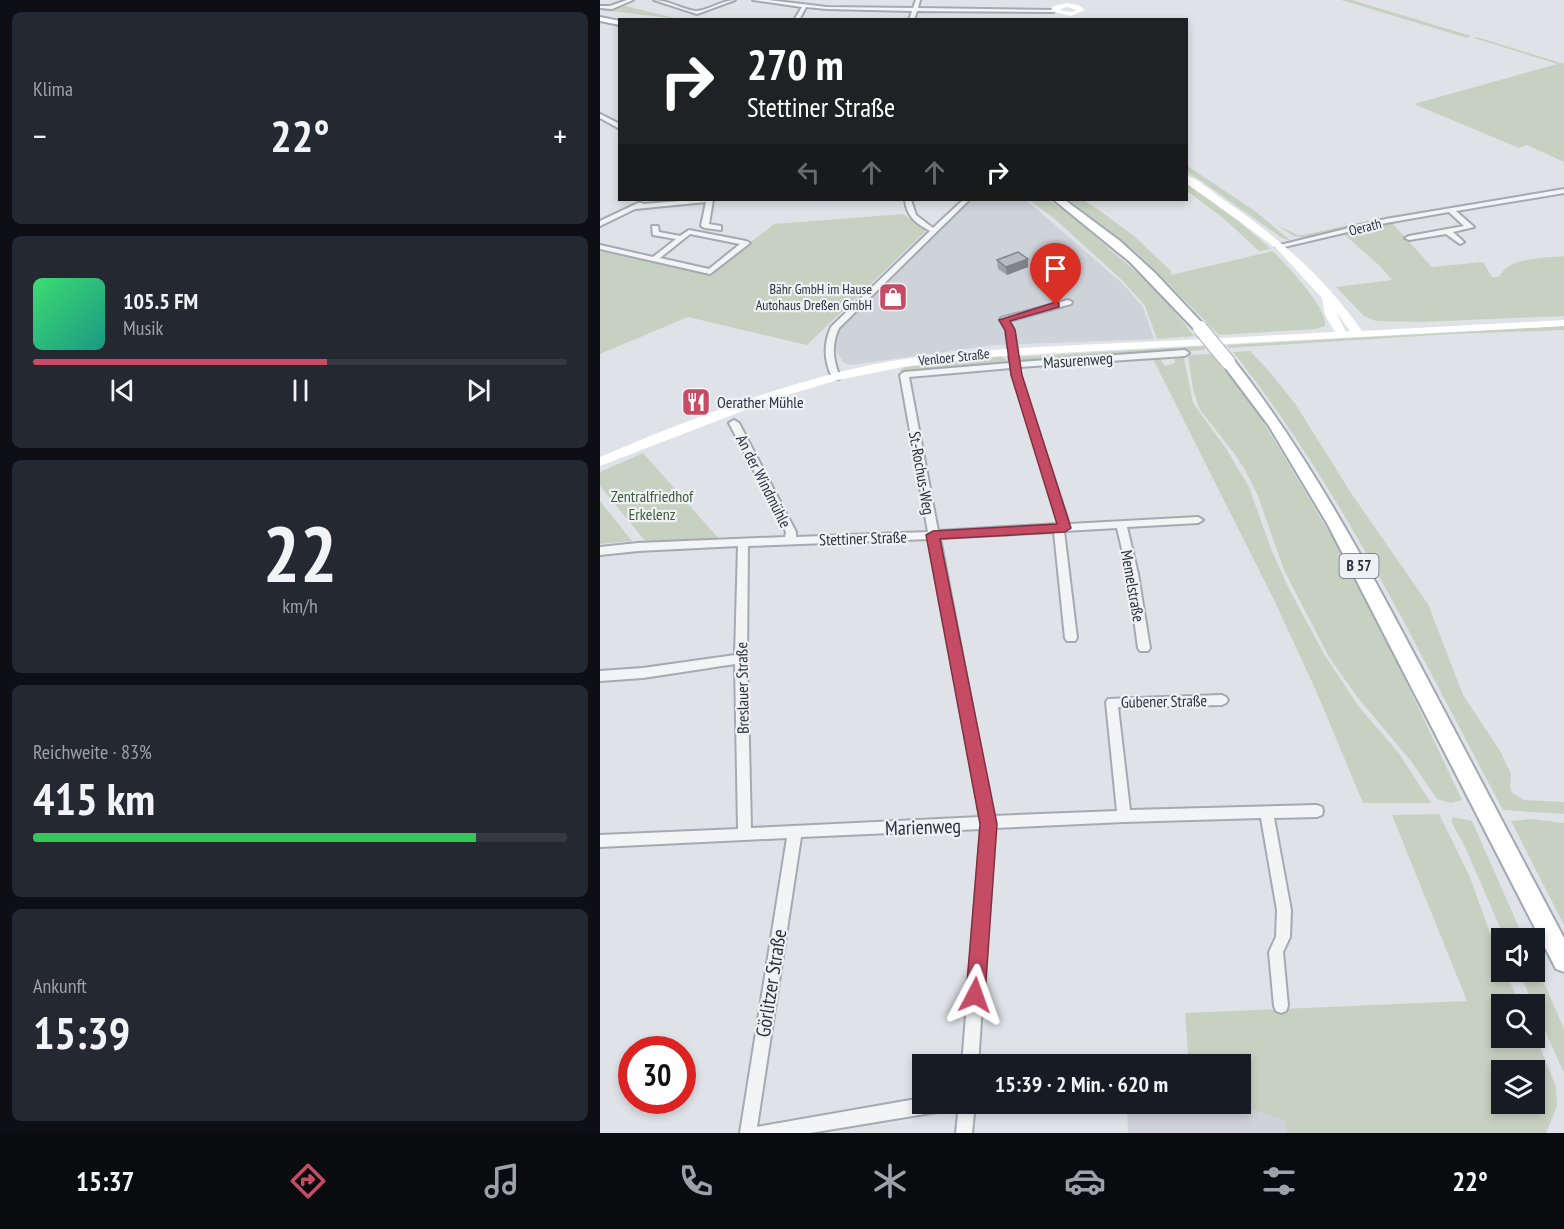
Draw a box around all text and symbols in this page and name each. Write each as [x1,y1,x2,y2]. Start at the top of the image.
text: 270 m [747,37,844,92]
icon: right [648,42,726,120]
text: Klima [33,76,73,102]
text: Stettiner Straße [747,90,895,124]
text: 22° [270,106,330,164]
text: − [33,114,47,157]
text: + [553,114,567,157]
icon: left [792,156,825,189]
icon: ahead [855,156,888,189]
icon: ahead [918,156,951,189]
icon: right [981,156,1014,189]
street label: Oerath [1347,214,1383,240]
pin [1030,243,1081,305]
icon: arrive [1039,252,1072,285]
place label: Bähr GmbH im Hause Autohaus Dreßen GmbH [756,280,872,314]
shop icon: Bähr GmbH im Hause Autohaus Dreßen GmbH [877,281,909,313]
text: 105.5 FM [123,287,198,315]
text: Musik [123,315,163,341]
street label: Venloer Straße [917,344,991,370]
street label: Masurenweg [1043,348,1113,372]
icon: previous [106,374,139,407]
icon: pause [284,374,317,407]
icon: next [462,374,495,407]
restaurant icon: Oerather Mühle [680,386,712,418]
place label: Oerather Mühle [717,392,804,412]
street label: St.-Rochus-Weg [905,430,939,516]
street label: An der Windmühle [732,431,796,531]
park label: Zentralfriedhof Erkelenz [611,486,694,524]
text: 22 [263,503,337,604]
street label: Stettiner Straße [819,526,907,550]
street label: Memelstraße [1117,549,1149,623]
road number: B 57 [1340,554,1378,578]
text: km/h [282,593,318,619]
street label: Breslauer Straße [731,642,753,734]
street label: Gubener Straße [1121,690,1207,712]
text: Reichweite · 83% [33,739,152,765]
text: 415 km [33,769,155,827]
street label: Marienweg [885,813,961,841]
street label: Görlitzer Straße [750,927,792,1039]
map controls [1491,928,1545,1114]
button: sound [1491,928,1545,982]
position arrow [943,963,1007,1027]
text: Ankunft [33,973,87,999]
button: search [1491,994,1545,1048]
text: 15:39 [33,1003,130,1061]
speed limit sign: 30 [618,1036,696,1114]
button: layers [1491,1060,1545,1114]
text: 15:39 · 2 Min. · 620 m [995,1070,1168,1098]
icon: directions [287,1160,329,1202]
icon: music [481,1160,523,1202]
icon: phone [675,1160,717,1202]
icon: climate [869,1160,911,1202]
icon: car [1064,1160,1106,1202]
icon: filters [1258,1160,1300,1202]
text: 15:37 [76,1164,135,1198]
text: 22° [1452,1164,1488,1198]

